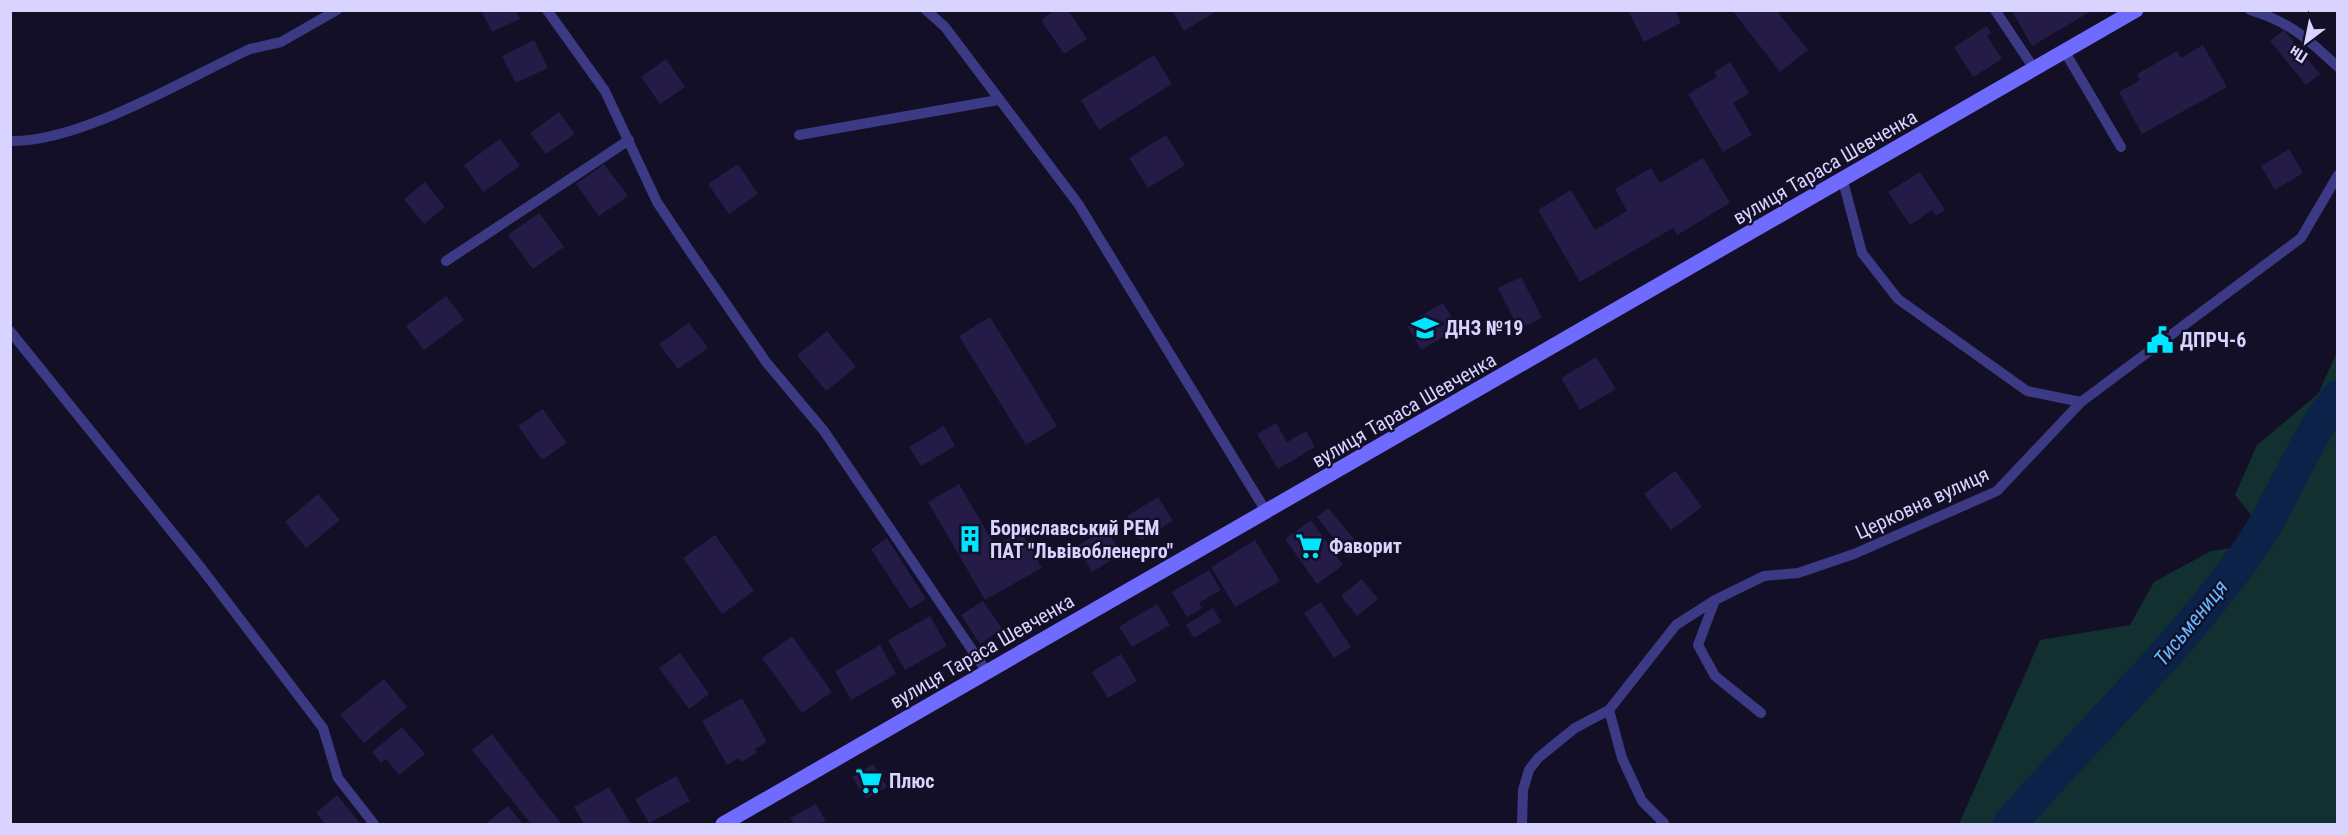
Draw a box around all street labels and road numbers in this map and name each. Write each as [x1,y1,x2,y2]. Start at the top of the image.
street label: вулиця Тараса Шевченка [1729,104,1921,230]
street label: вулиця Тараса Шевченка [1308,347,1500,473]
street label: Церковна вулиця [1851,462,1993,544]
street label: вулиця Тараса Шевченка [886,588,1078,714]

